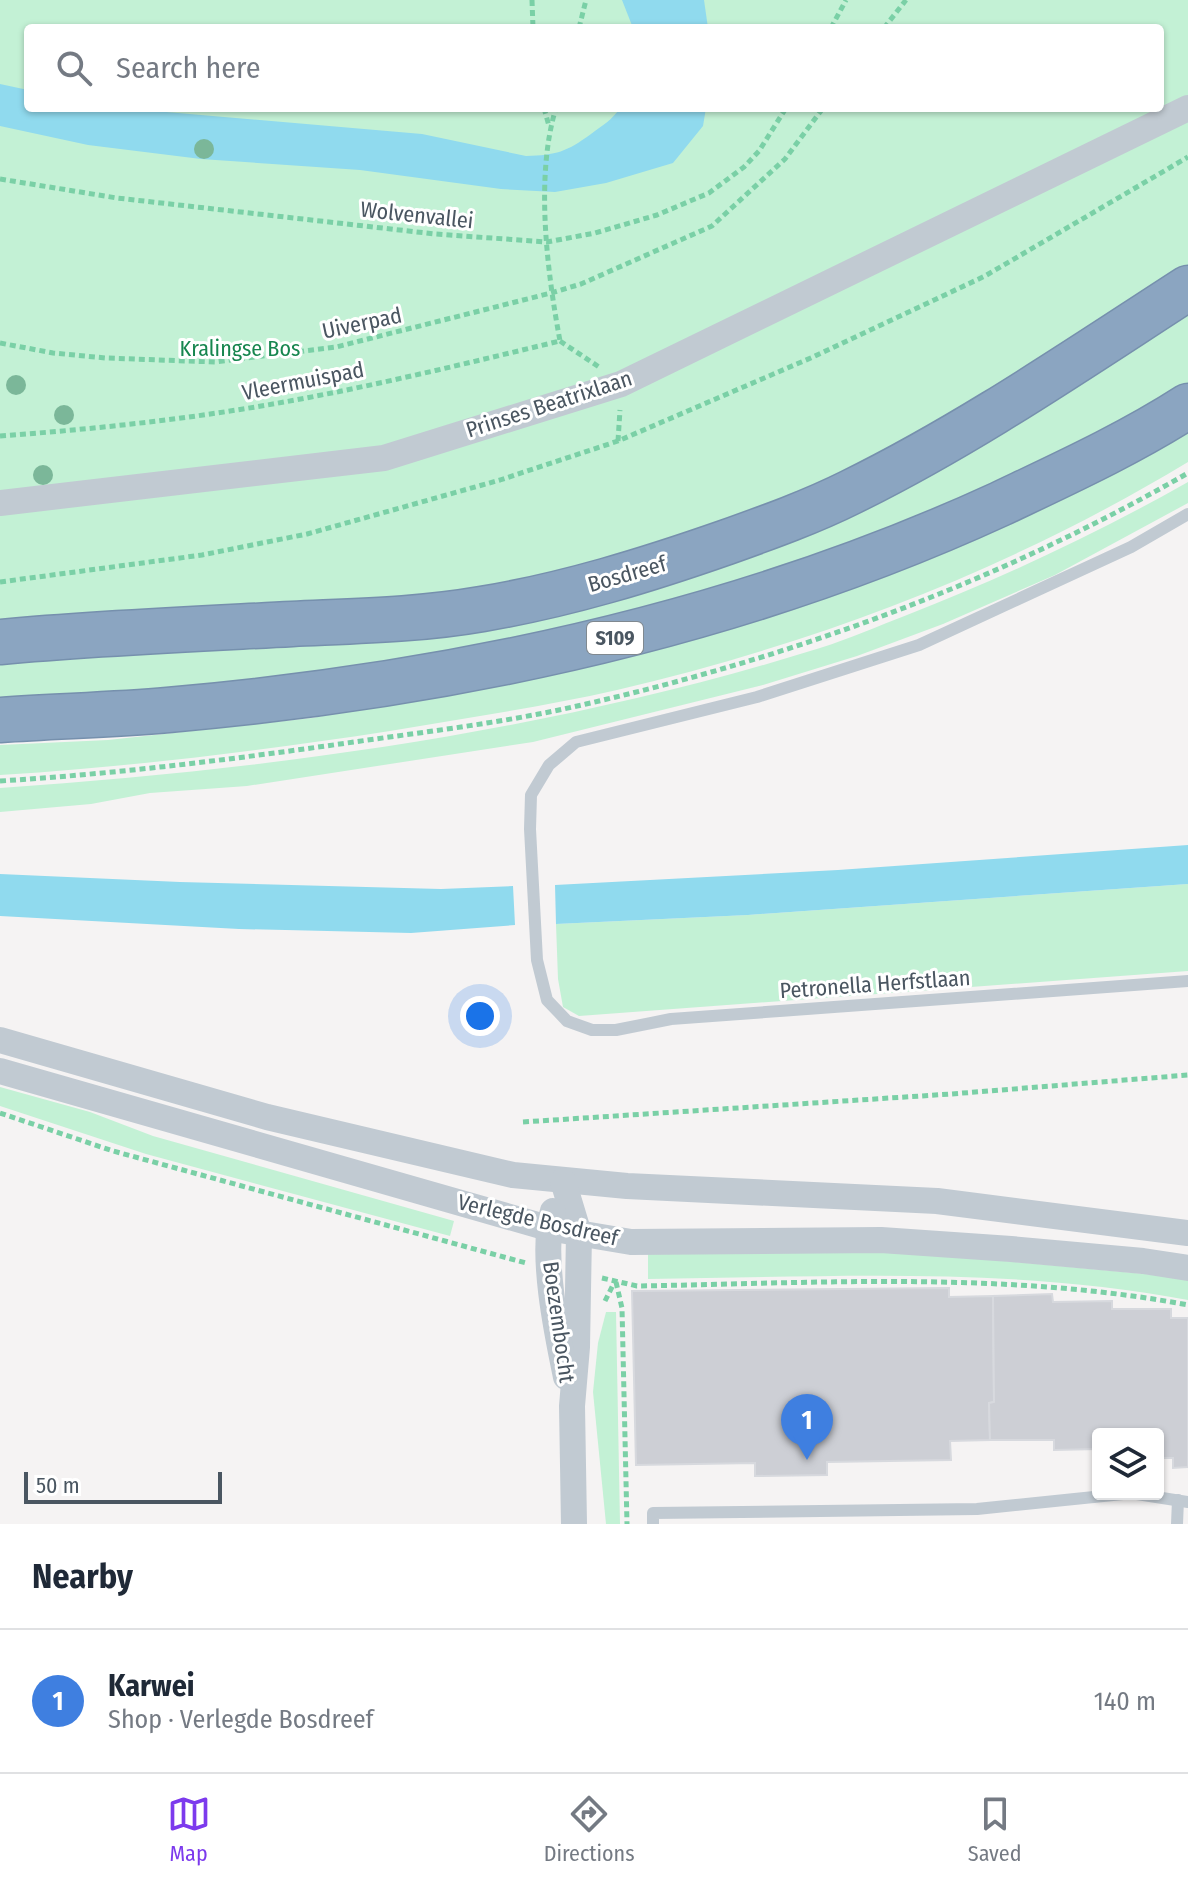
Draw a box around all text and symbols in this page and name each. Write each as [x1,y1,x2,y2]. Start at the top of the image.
search box [24,24,1164,112]
icon: search [52,46,96,90]
text: Search here [116,50,261,86]
street label: Wolvenvallei [359,196,475,234]
street label: Uiverpad [320,301,404,345]
park label: Kralingse Bos [180,335,300,362]
street label: Vleermuispad [240,356,366,406]
street label: Prinses Beatrixlaan [463,364,635,444]
street label: Bosdreef [585,550,671,598]
road number: S109 [587,622,643,654]
street label: Petronella Herfstlaan [779,964,971,1004]
your location [460,996,500,1036]
street label: Verlegde Bosdreef [455,1188,622,1252]
street label: Boezembocht [537,1260,581,1385]
pin: 1 [781,1394,833,1460]
map controls [1092,1428,1164,1500]
button: layers [1092,1428,1164,1500]
scale bar [24,1468,222,1504]
text: 50 m [36,1472,80,1499]
text: Nearby [32,1556,133,1597]
text: Karwei [108,1668,195,1704]
text: 1 [53,1686,64,1717]
text: 140 m [1094,1686,1156,1717]
text: Shop · Verlegde Bosdreef [108,1704,374,1735]
tab: Map [167,1792,211,1867]
tab: Directions [544,1792,635,1867]
tab: Saved [968,1792,1021,1867]

